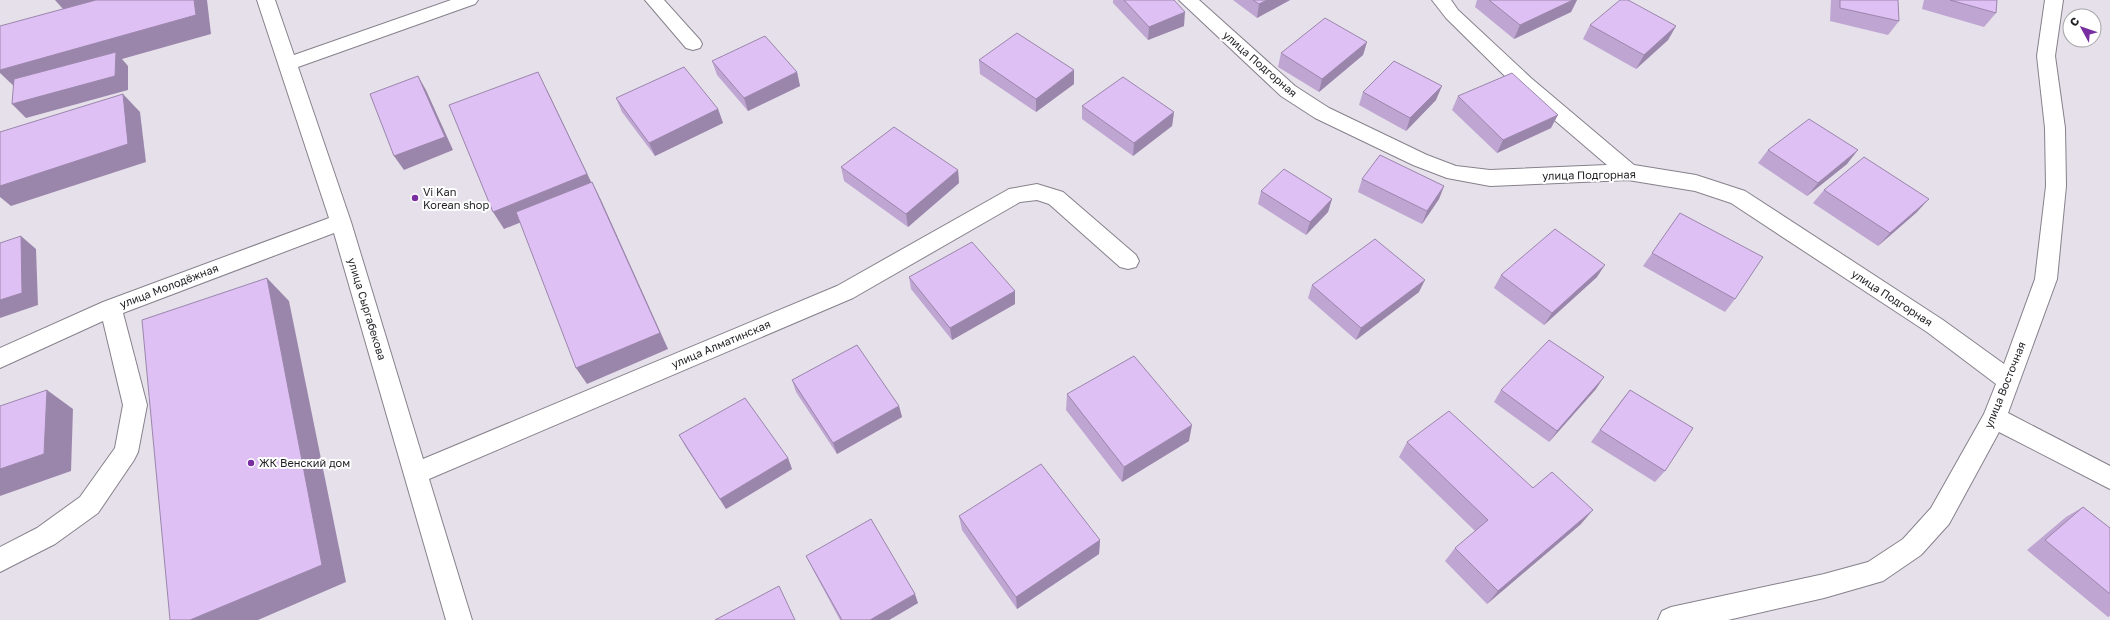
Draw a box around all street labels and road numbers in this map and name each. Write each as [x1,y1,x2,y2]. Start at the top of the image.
street label: улица Подгорная [1221,28,1300,99]
street label: улица Подгорная [1542,167,1636,182]
street label: улица Сыргабекова [346,256,389,362]
street label: улица Молодёжная [118,261,220,310]
street label: улица Подгорная [1849,267,1935,329]
street label: улица Алматинская [669,317,772,370]
street label: улица Восточная [1981,340,2028,430]

